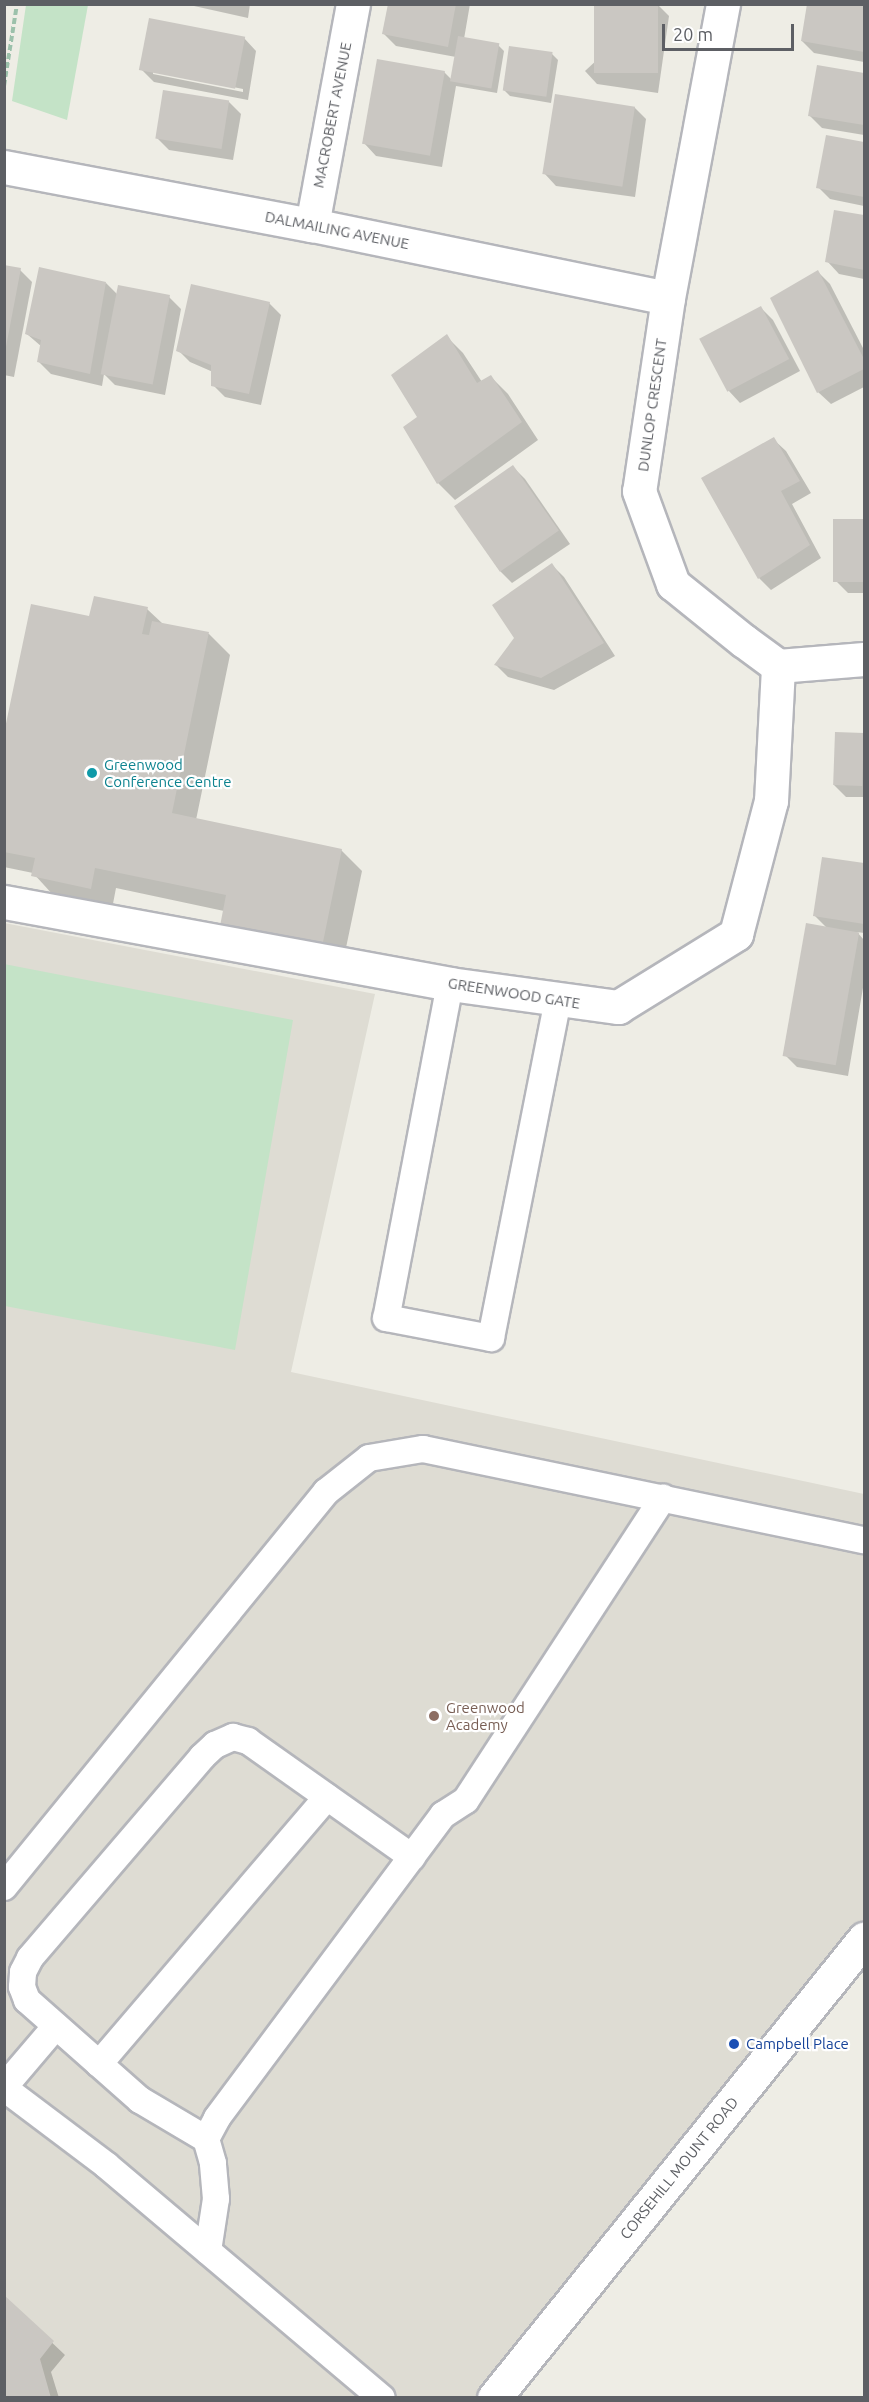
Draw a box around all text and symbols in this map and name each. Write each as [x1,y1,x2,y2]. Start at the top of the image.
scale bar [665,12,797,50]
text: 20 m [673,24,713,44]
street label: MACROBERT AVENUE [309,41,355,189]
street label: DALMAILING AVENUE [263,207,411,253]
street label: DUNLOP CRESCENT [634,337,670,473]
place label: Greenwood Conference Centre [104,755,232,790]
marker: Greenwood Conference Centre [85,766,99,780]
street label: GREENWOOD GATE [447,974,581,1012]
place label: Greenwood Academy [446,1698,525,1733]
marker: Greenwood Academy [427,1709,441,1723]
place label: Campbell Place [746,2035,849,2053]
marker: Campbell Place [727,2037,741,2051]
street label: CORSEHILL MOUNT ROAD [616,2093,742,2243]

